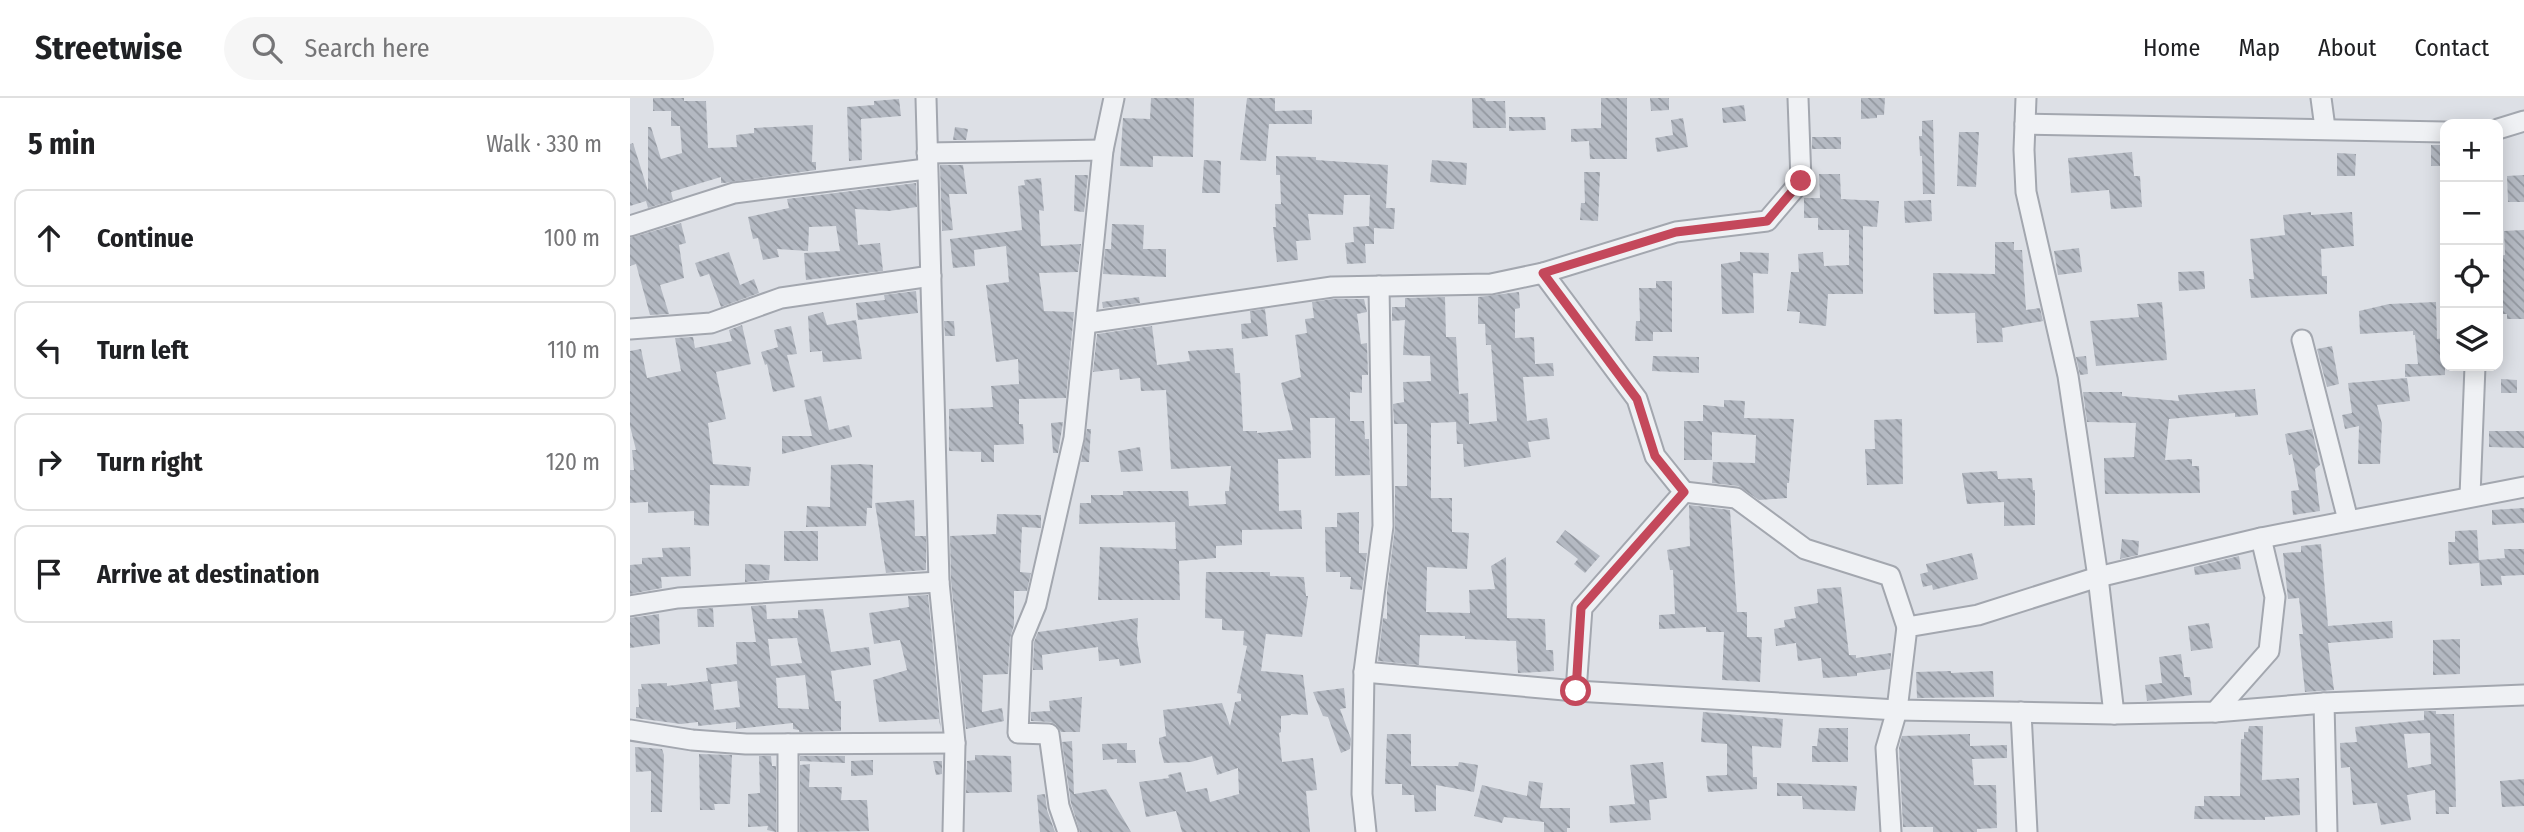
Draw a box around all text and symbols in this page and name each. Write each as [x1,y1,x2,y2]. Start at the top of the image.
search box [224,17,714,80]
text: Streetwise [35,28,182,68]
icon: search [248,29,286,67]
text: Search here [304,33,430,64]
text: Home [2143,34,2200,62]
text: Map [2238,34,2280,62]
text: About [2318,34,2376,62]
text: Contact [2414,34,2489,62]
map controls [2440,119,2503,371]
button: + [2440,119,2503,182]
text: 5 min [28,126,95,162]
text: Walk · 330 m [486,130,602,158]
route end [1785,165,1816,196]
button: − [2440,182,2503,245]
icon: ahead [30,219,68,257]
text: Continue [97,223,194,254]
text: 100 m [544,224,600,252]
button: locate [2440,245,2503,308]
button: layers [2440,308,2503,371]
icon: left [30,331,68,369]
text: Turn left [97,335,189,366]
text: 110 m [547,336,600,364]
icon: right [30,443,68,481]
text: Turn right [97,447,203,478]
text: 120 m [546,448,600,476]
icon: arrive [30,555,68,593]
text: Arrive at destination [97,559,320,590]
route start [1560,675,1591,706]

